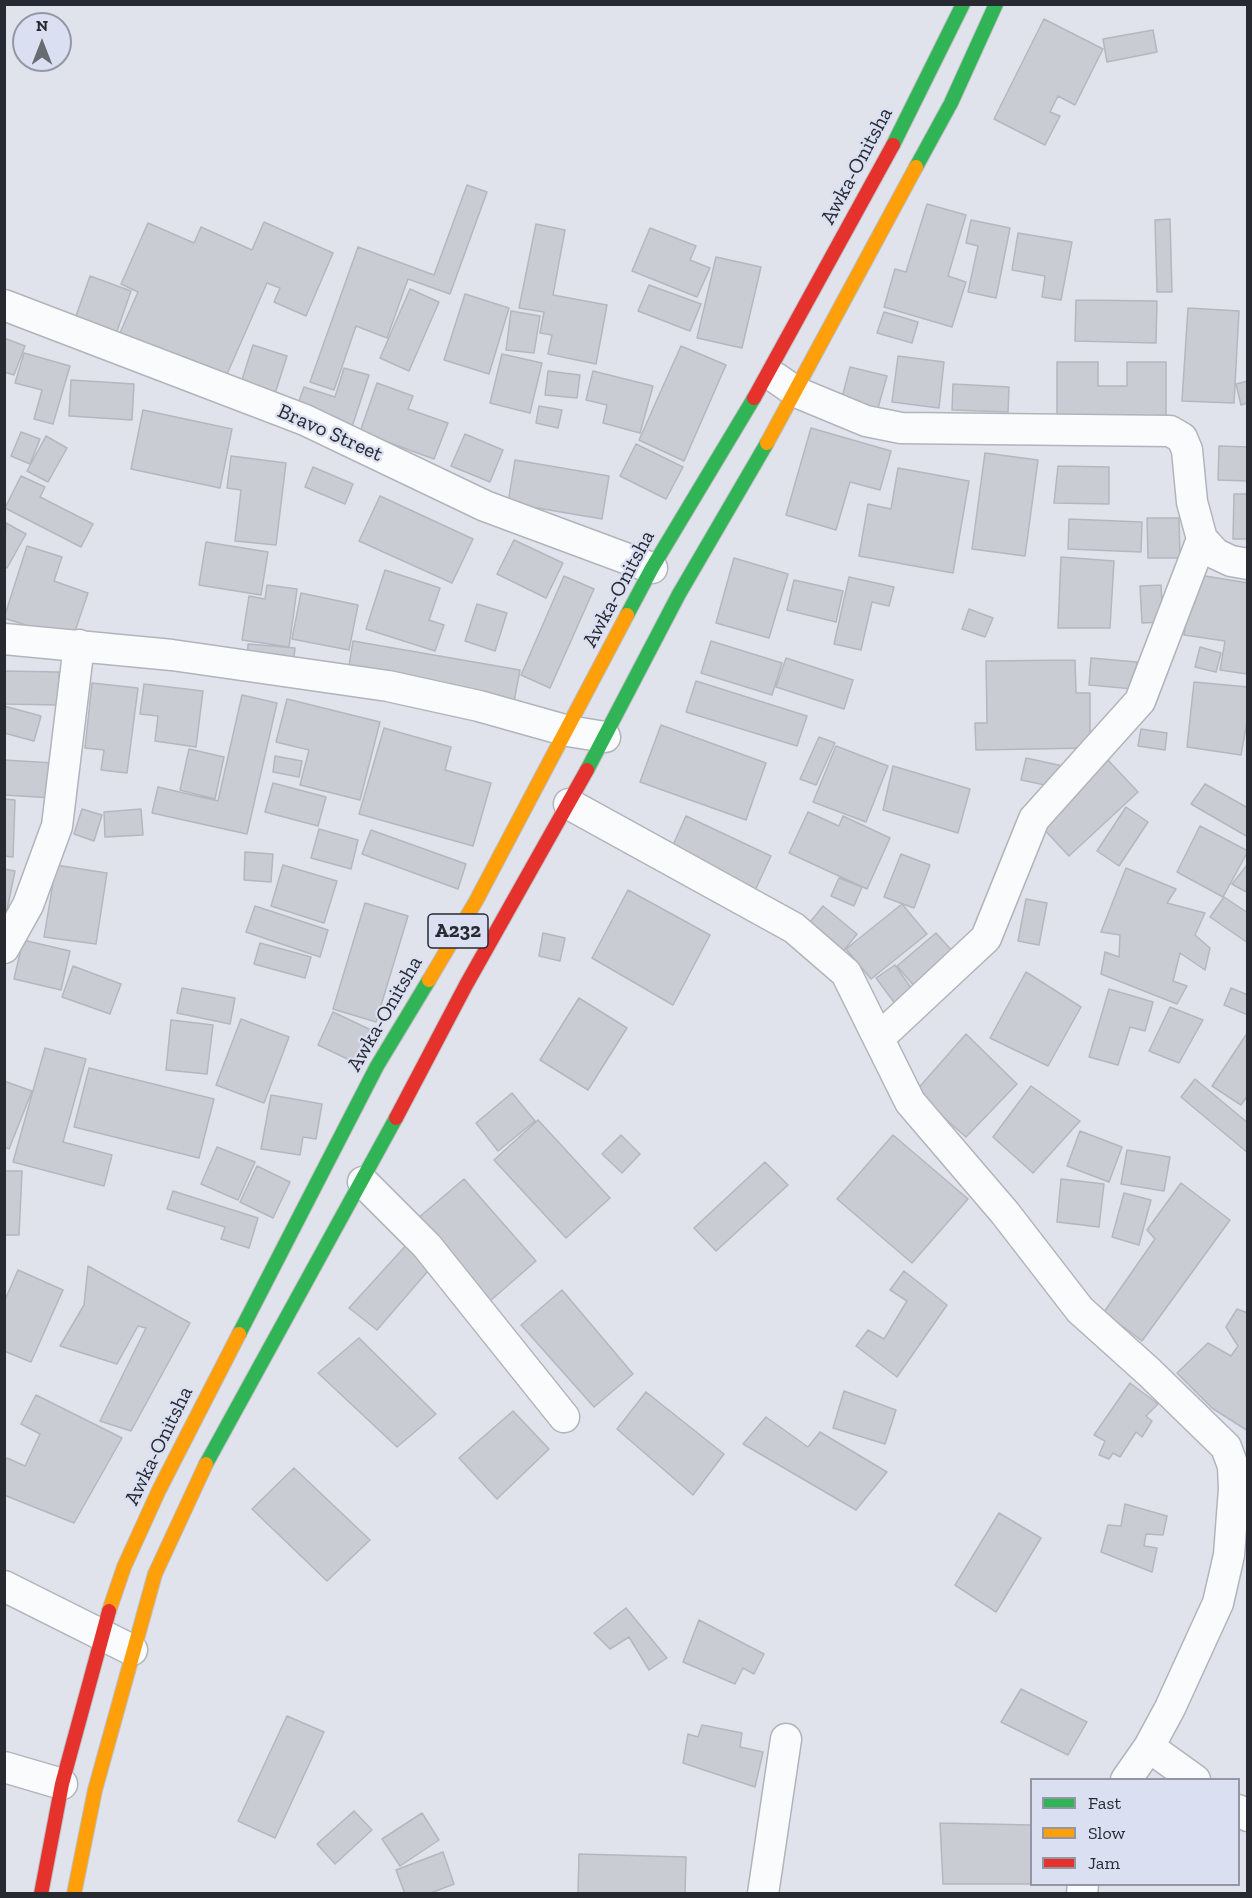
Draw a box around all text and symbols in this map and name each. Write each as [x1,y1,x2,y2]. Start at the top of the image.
north arrow [12,12,72,72]
text: N [36,16,48,35]
street label: Awka-Onitsha [816,103,898,229]
street label: Bravo Street [274,399,386,467]
street label: Awka-Onitsha [578,526,660,652]
road number: A232 [428,914,488,948]
street label: Awka-Onitsha [342,952,428,1076]
street label: Awka-Onitsha [119,1383,199,1509]
legend [1030,1778,1240,1886]
text: Fast [1088,1792,1121,1814]
text: Slow [1088,1822,1125,1844]
text: Jam [1088,1852,1120,1874]

